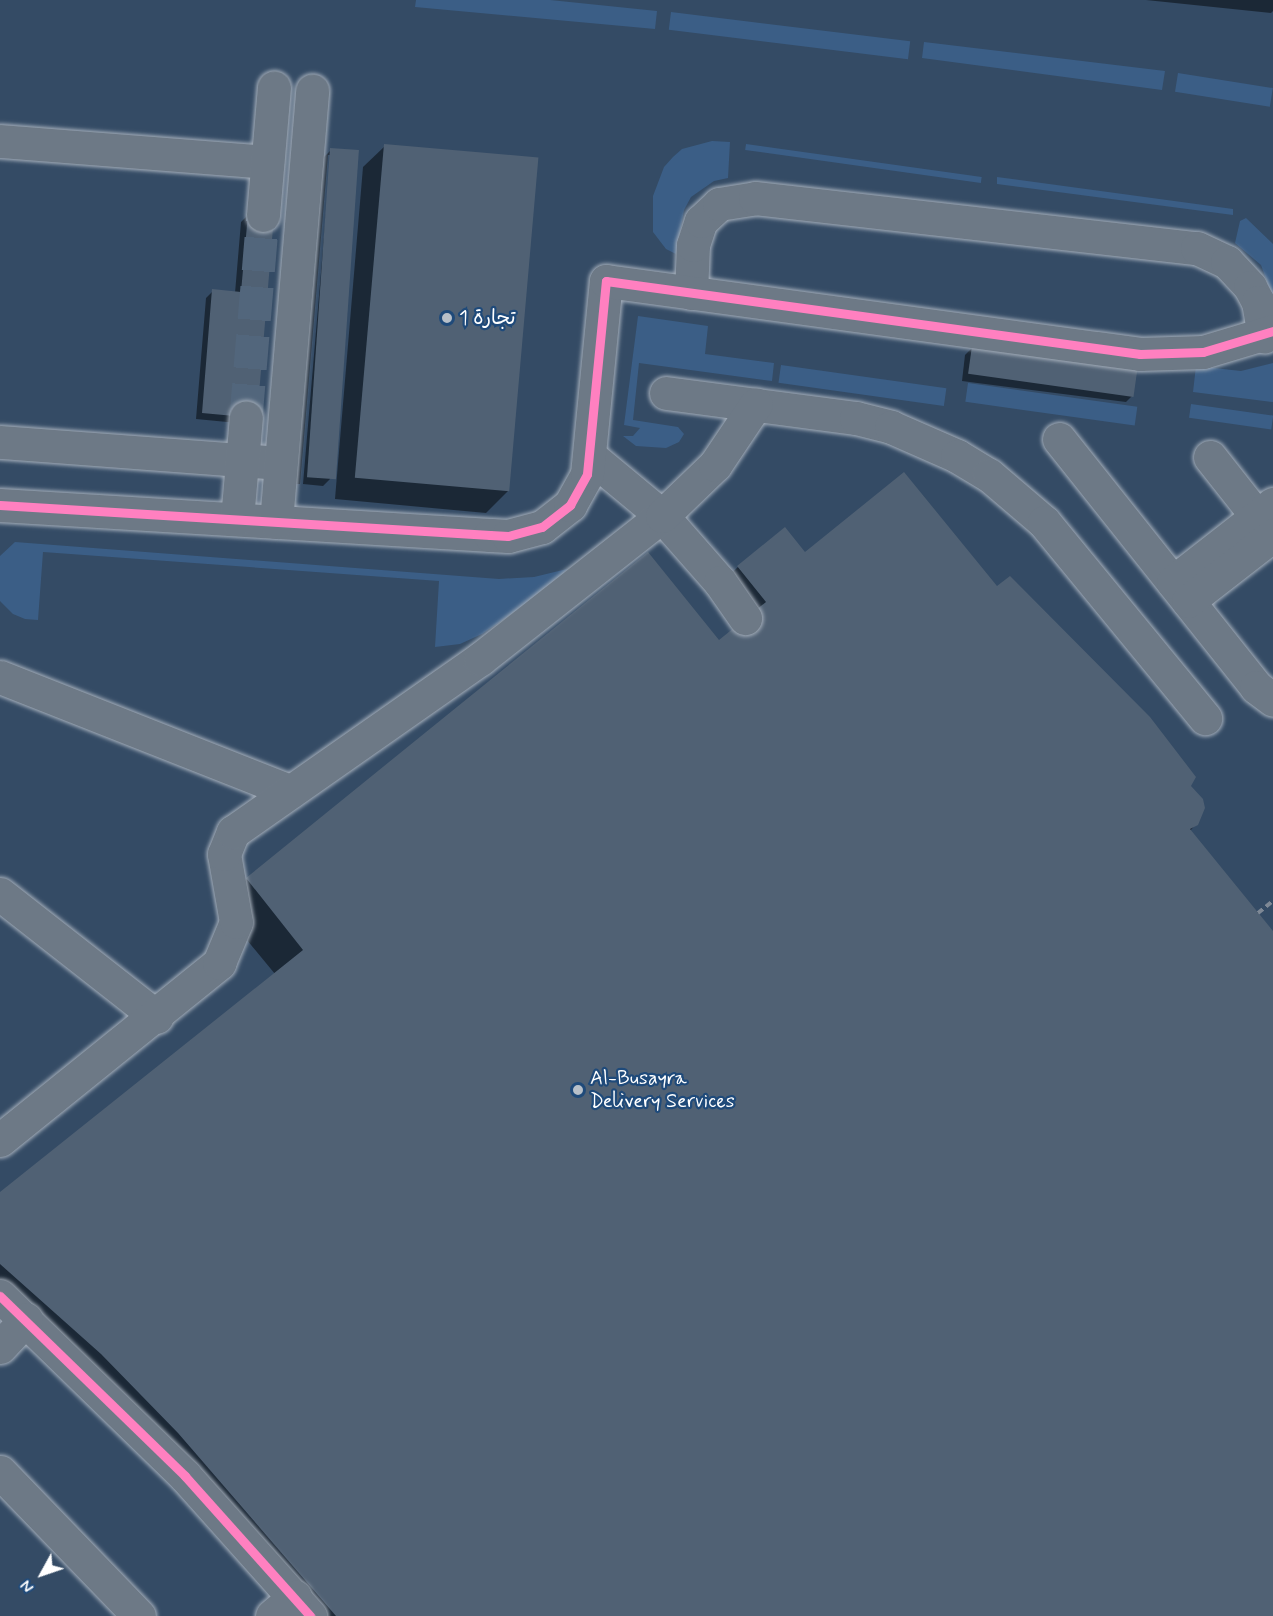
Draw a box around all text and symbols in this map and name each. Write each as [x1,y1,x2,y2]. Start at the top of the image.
place label: تجارة 1 [459,306,515,330]
marker: تجارة 1 [440,311,454,325]
place label: Al-Busayra Delivery Services [590,1066,735,1113]
marker: Al-Busayra Delivery Services [571,1083,585,1097]
north arrow [12,1544,72,1604]
text: N [16,1575,39,1597]

